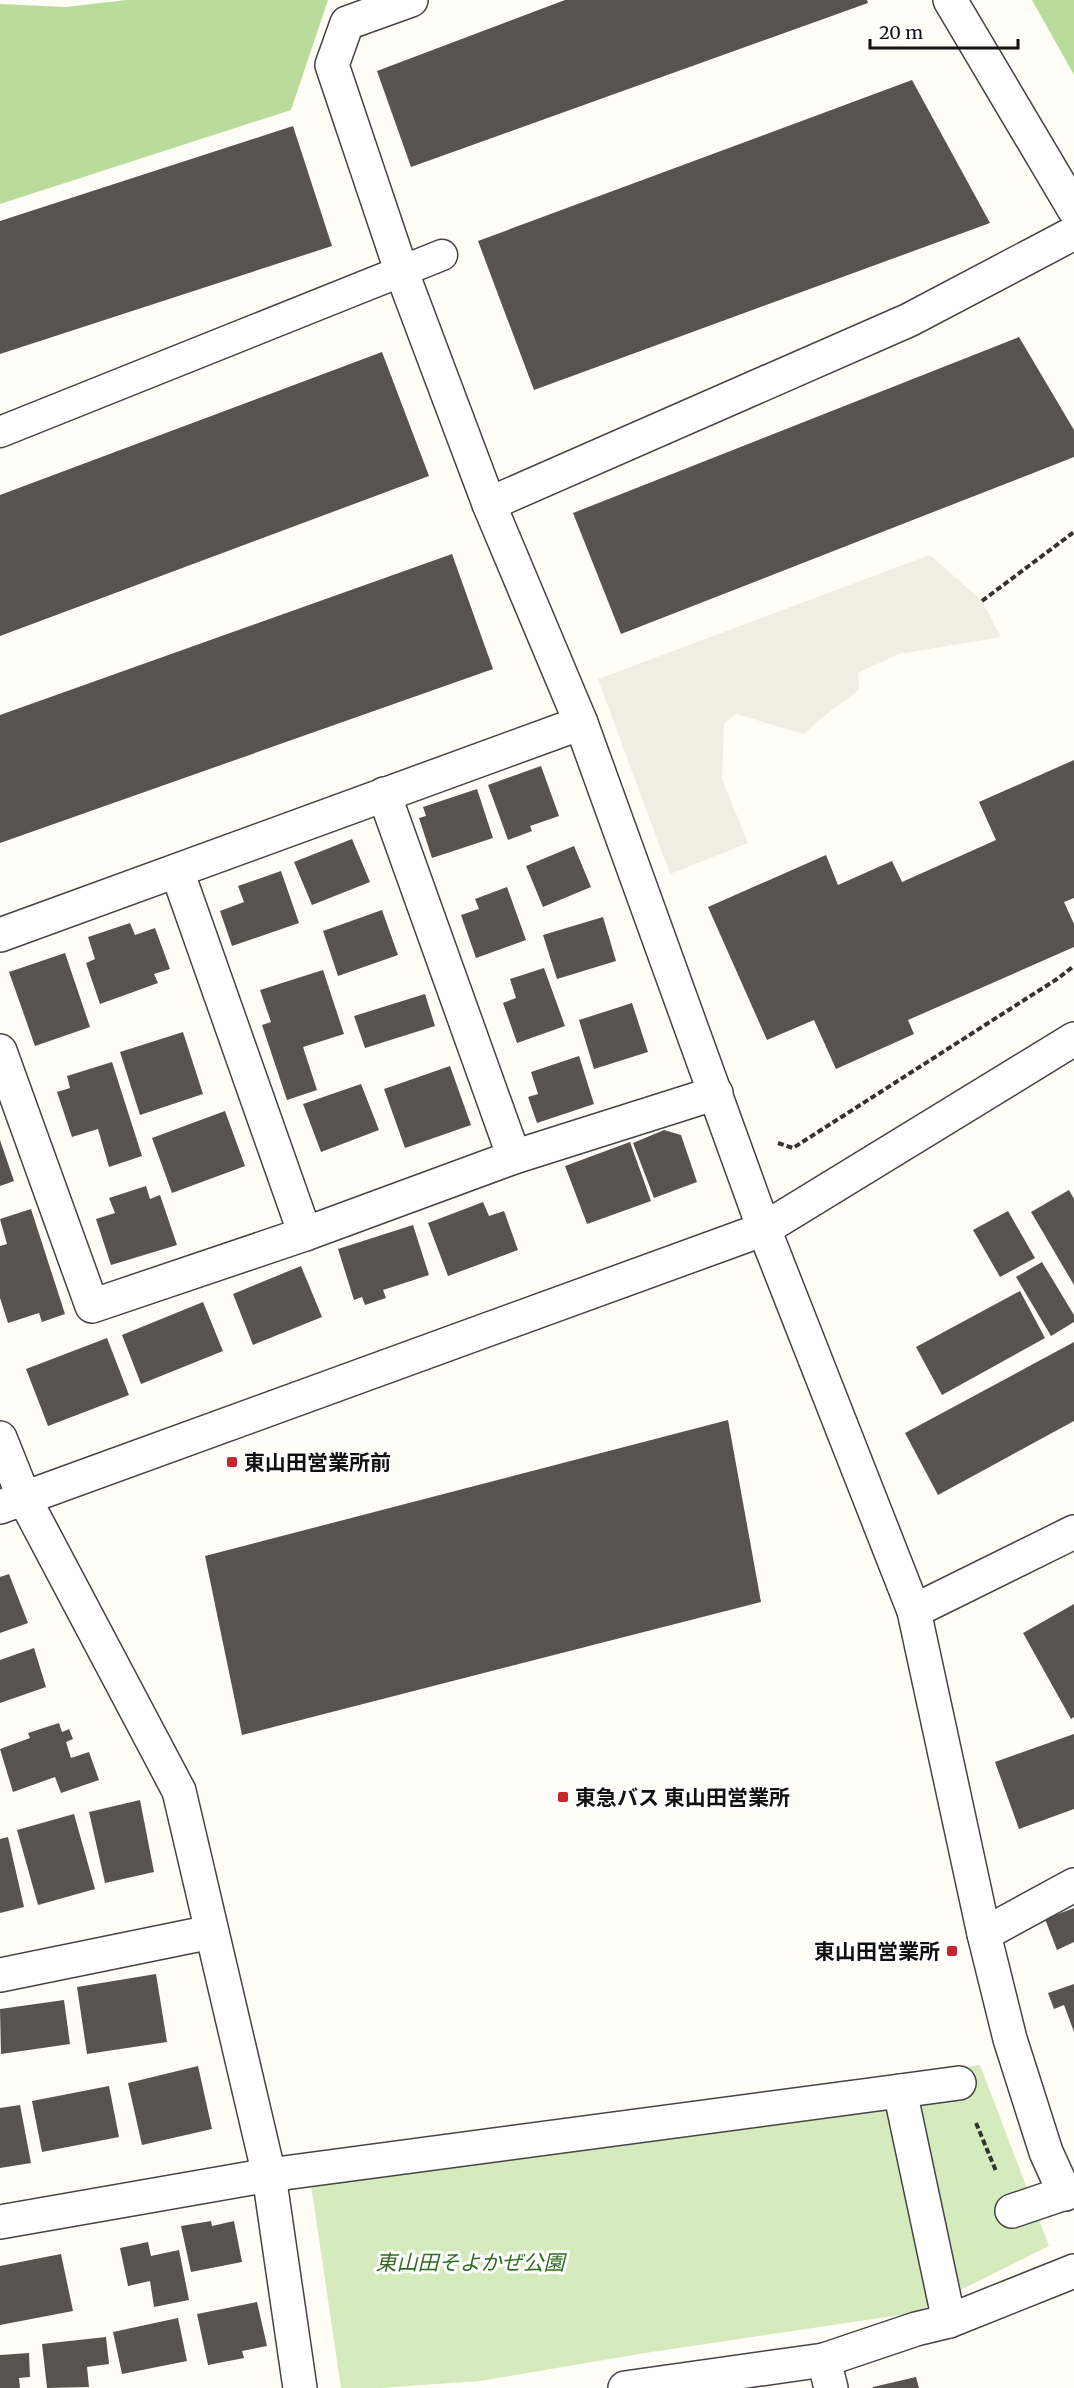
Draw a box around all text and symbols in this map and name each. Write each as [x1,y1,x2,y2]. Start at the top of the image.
scale bar [870,12,1018,50]
text: 20 m [879,21,923,44]
place label: 東山田営業所前 [244,1449,391,1476]
marker: 東山田営業所前 [225,1455,239,1469]
place label: 東急バス 東山田営業所 [575,1784,790,1811]
marker: 東急バス 東山田営業所 [556,1790,570,1804]
place label: 東山田営業所 [814,1938,940,1965]
marker: 東山田営業所 [945,1944,959,1958]
park label: 東山田そよかぜ公園 [376,2249,567,2276]

